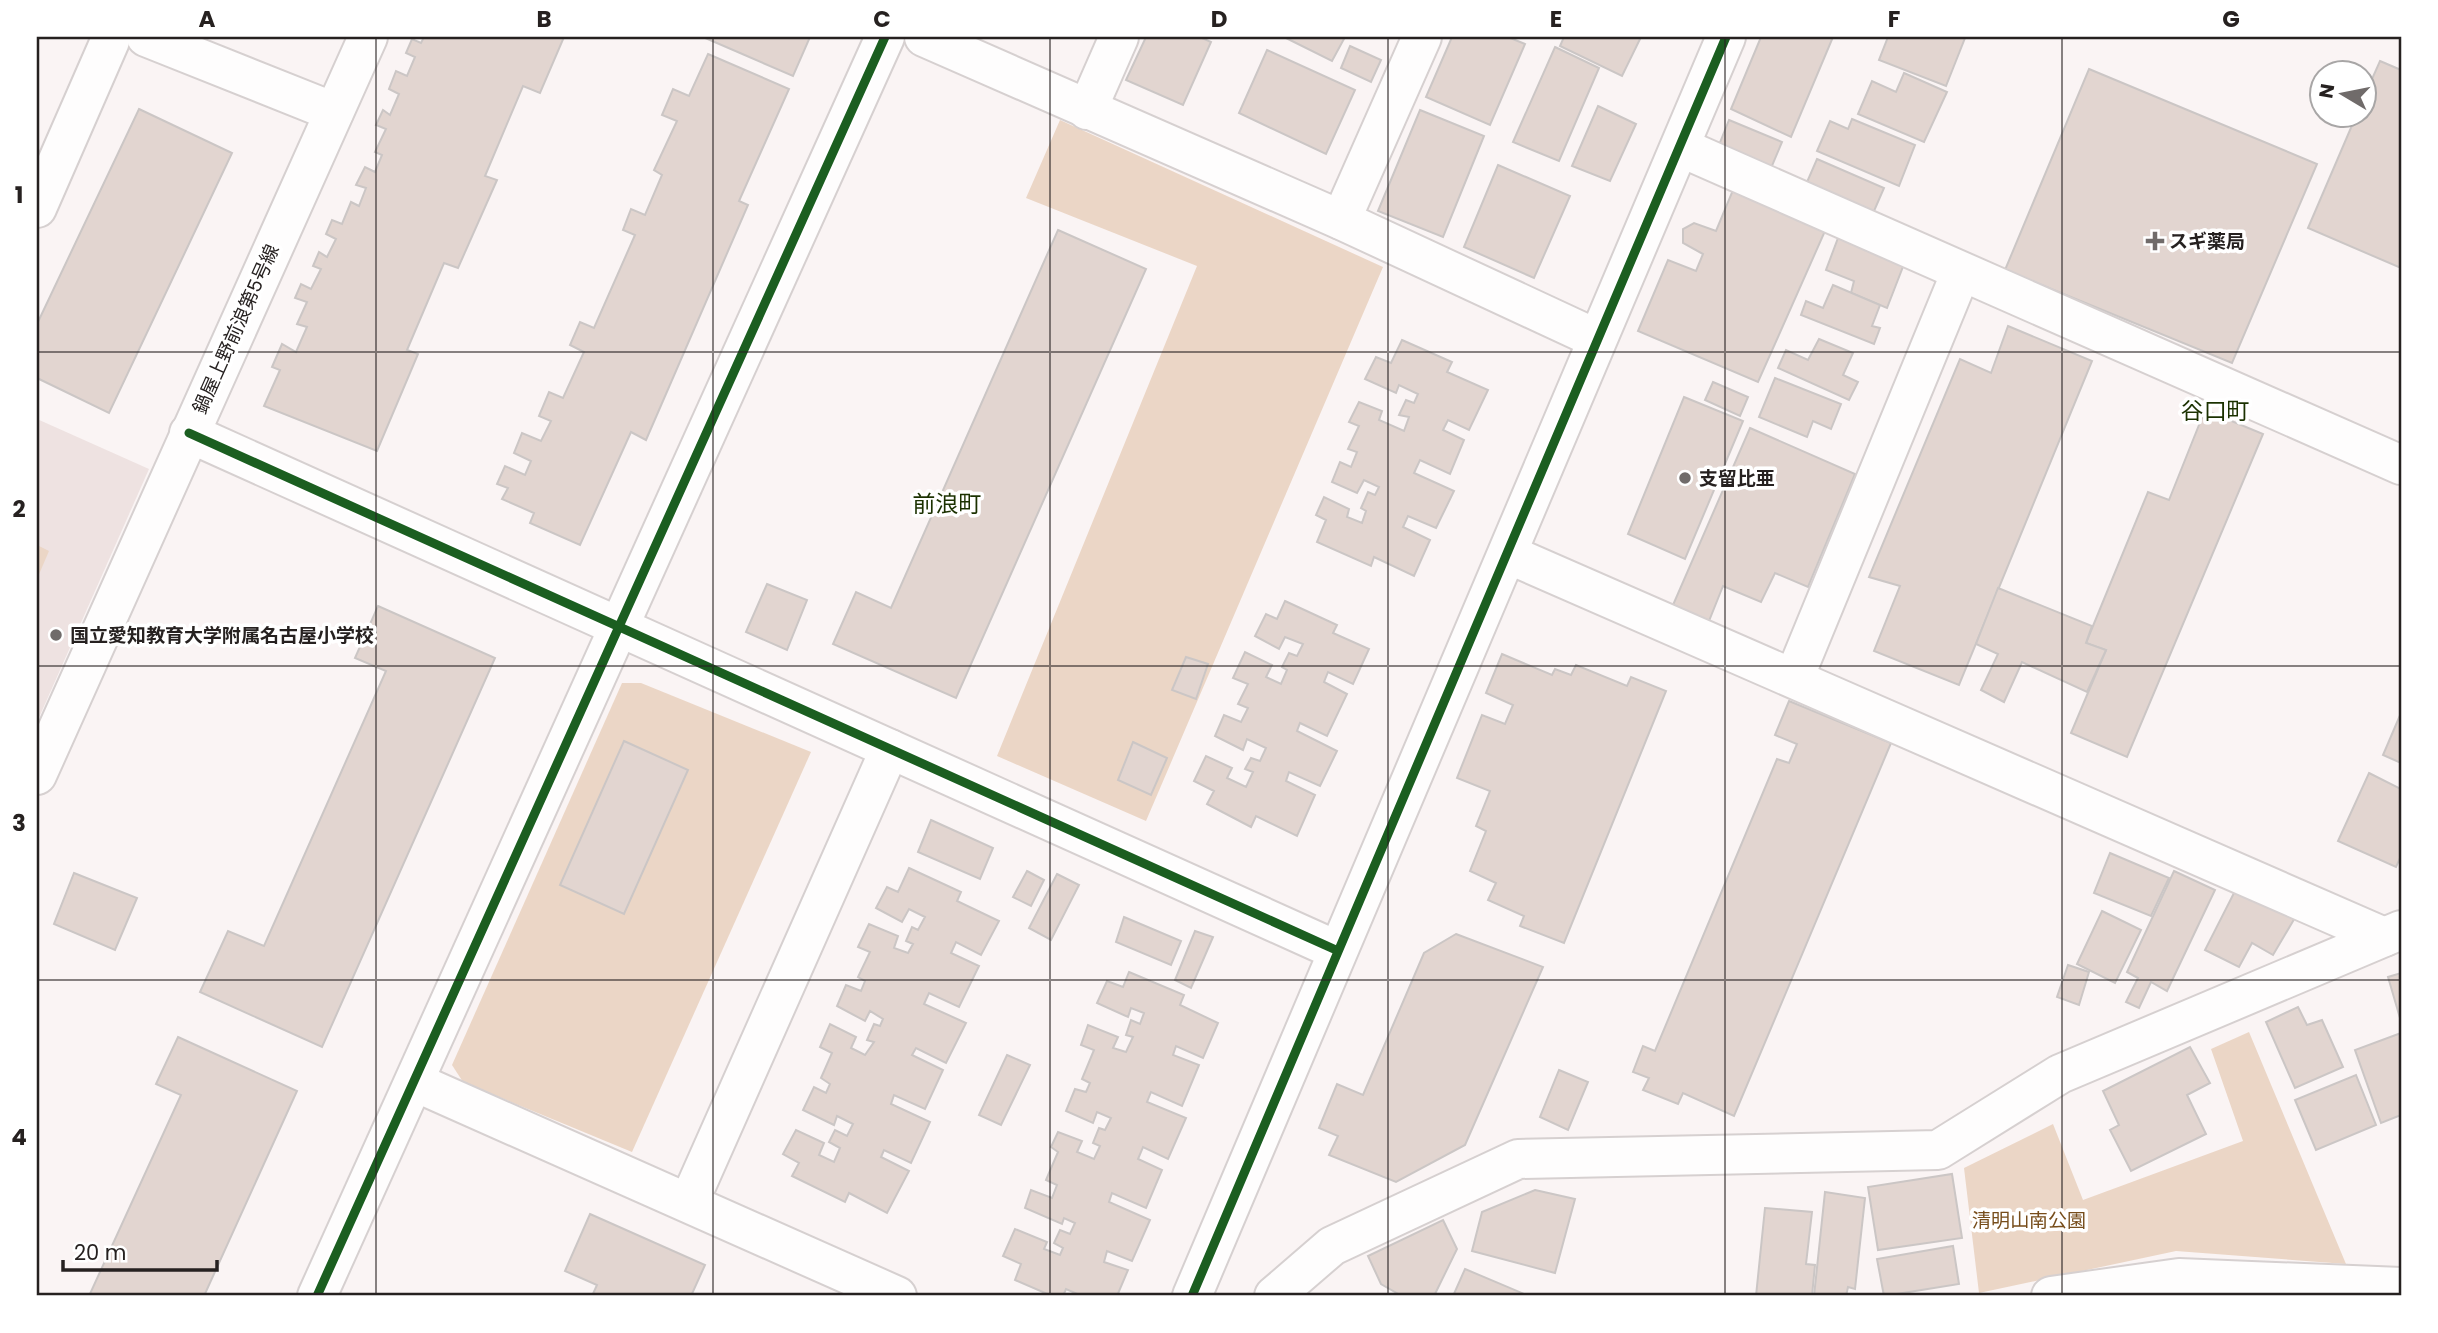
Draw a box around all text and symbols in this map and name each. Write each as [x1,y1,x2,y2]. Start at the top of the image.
text: A [199,3,216,35]
text: B [536,3,552,35]
text: C [873,3,891,35]
text: D [1211,3,1227,35]
text: E [1550,3,1562,35]
text: F [1888,3,1900,35]
text: G [2222,3,2240,35]
north arrow [2308,60,2378,130]
text: N [2312,82,2341,101]
text: 1 [15,179,23,211]
place label: スギ薬局 [2169,228,2245,255]
marker: スギ薬局 [2147,233,2163,249]
street label: 鍋屋上野前浪第5号線 [186,240,286,418]
district label: 谷口町 [2181,395,2250,427]
place label: 支留比亜 [1699,465,1775,492]
marker: 支留比亜 [1677,470,1693,486]
district label: 前浪町 [913,488,982,520]
text: 2 [12,493,26,525]
place label: 国立愛知教育大学附属名古屋小学校 [70,622,374,649]
marker: 国立愛知教育大学附属名古屋小学校 [48,627,64,643]
text: 3 [12,807,26,839]
text: 4 [11,1121,27,1153]
park label: 清明山南公園 [1972,1207,2086,1234]
scale bar [63,1228,217,1272]
text: 20 m [74,1238,127,1267]

